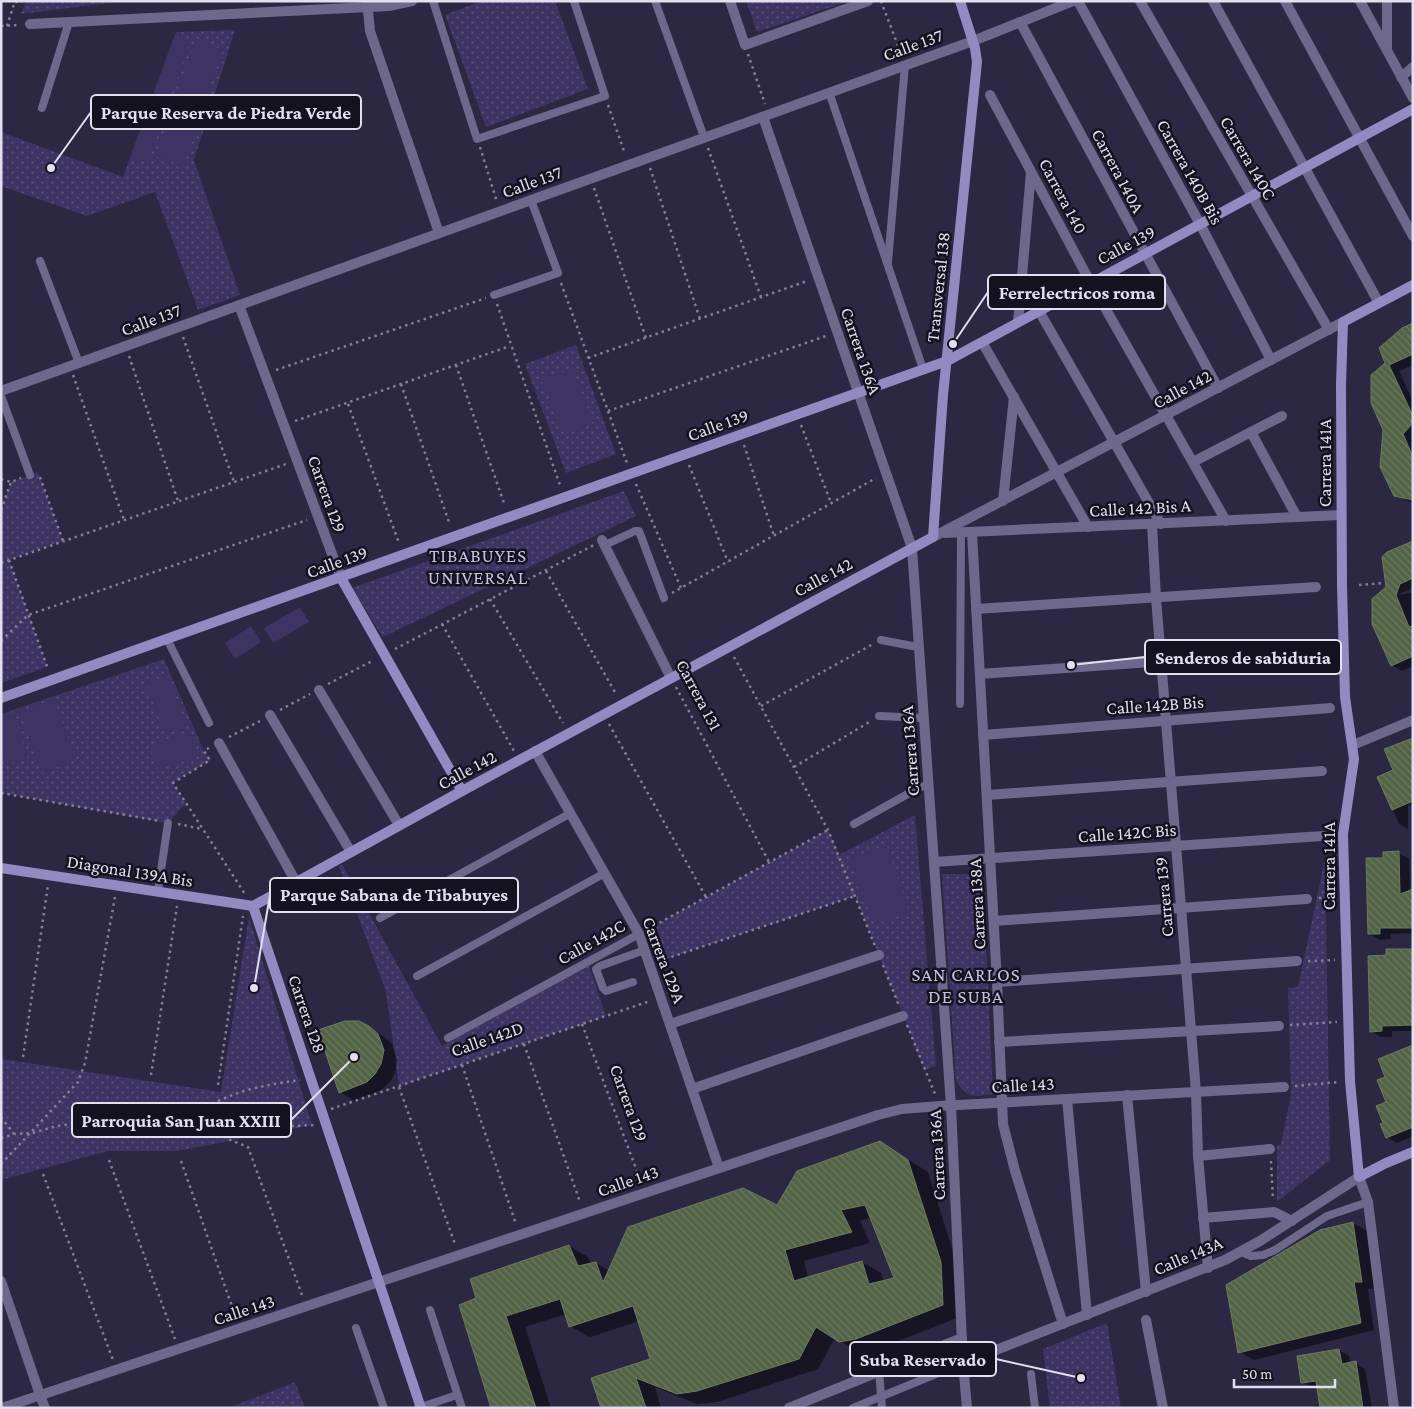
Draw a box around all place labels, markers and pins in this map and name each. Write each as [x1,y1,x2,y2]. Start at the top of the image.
callout: Parque Reserva de Piedra Verde [91,95,361,129]
callout: Ferrelectricos roma [988,275,1165,309]
callout: Senderos de sabiduria [1145,640,1341,674]
callout: Parque Sabana de Tibabuyes [270,878,518,912]
callout: Parroquia San Juan XXIII [72,1103,291,1137]
callout: Suba Reservado [850,1342,996,1376]

